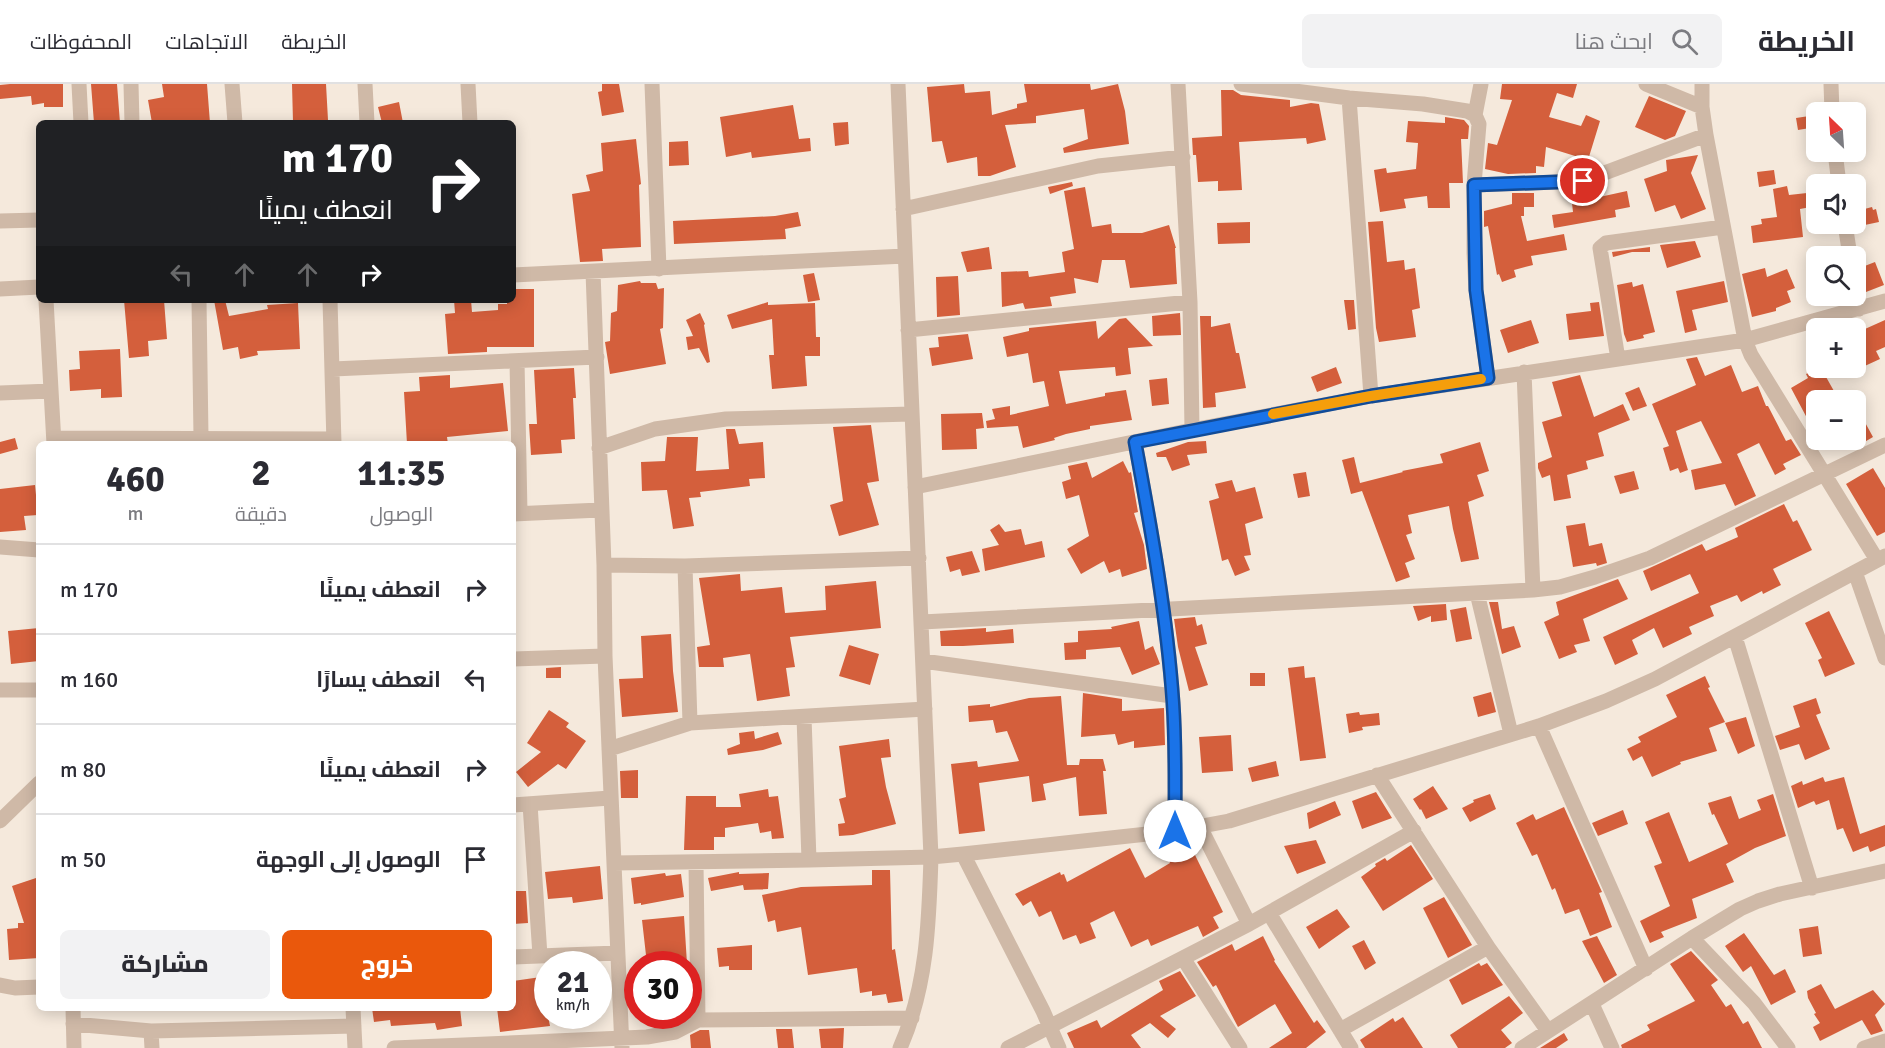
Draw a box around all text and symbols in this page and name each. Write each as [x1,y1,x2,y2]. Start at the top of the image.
search box [1302,14,1722,68]
icon: search [1668,25,1701,58]
text: الخريطة [1758,25,1855,59]
text: ابحث هنا [1575,28,1653,55]
text: المحفوظات [30,29,132,55]
text: الاتجاهات [165,29,248,55]
text: الخريطة [281,29,347,55]
north arrow [1806,102,1866,162]
map controls [1806,102,1866,450]
text: 170 m [282,133,393,184]
icon: right [414,144,492,222]
pin [1557,155,1608,206]
icon: arrive [1566,164,1599,197]
button: sound [1806,174,1866,234]
text: انعطف يمينًا [257,194,393,227]
button: search [1806,246,1866,306]
icon: left [165,258,198,291]
icon: ahead [228,258,261,291]
icon: ahead [291,258,324,291]
icon: right [354,258,387,291]
button: + [1806,318,1866,378]
button: − [1806,390,1866,450]
text: 2 [251,451,271,496]
text: 11:35 [357,451,446,496]
text: 460 [106,457,165,502]
text: m [128,501,143,526]
text: دقيقة [235,502,287,527]
text: الوصول [370,502,433,527]
icon: right [459,573,492,606]
text: 170 m [60,576,118,603]
text: انعطف يمينًا [319,576,441,603]
icon: left [459,663,492,696]
text: 160 m [60,666,118,693]
text: انعطف يسارًا [316,666,441,693]
icon: right [459,753,492,786]
text: 80 m [60,756,106,783]
text: انعطف يمينًا [319,756,441,783]
position arrow [1143,799,1207,863]
icon: arrive [459,843,492,876]
text: 50 m [60,846,106,873]
text: الوصول إلى الوجهة [256,846,441,873]
button: مشاركة [60,930,270,999]
button: خروج [282,930,492,999]
speed limit sign: 30 [624,951,702,1029]
text: 21 [557,964,589,1001]
text: km/h [556,996,590,1014]

